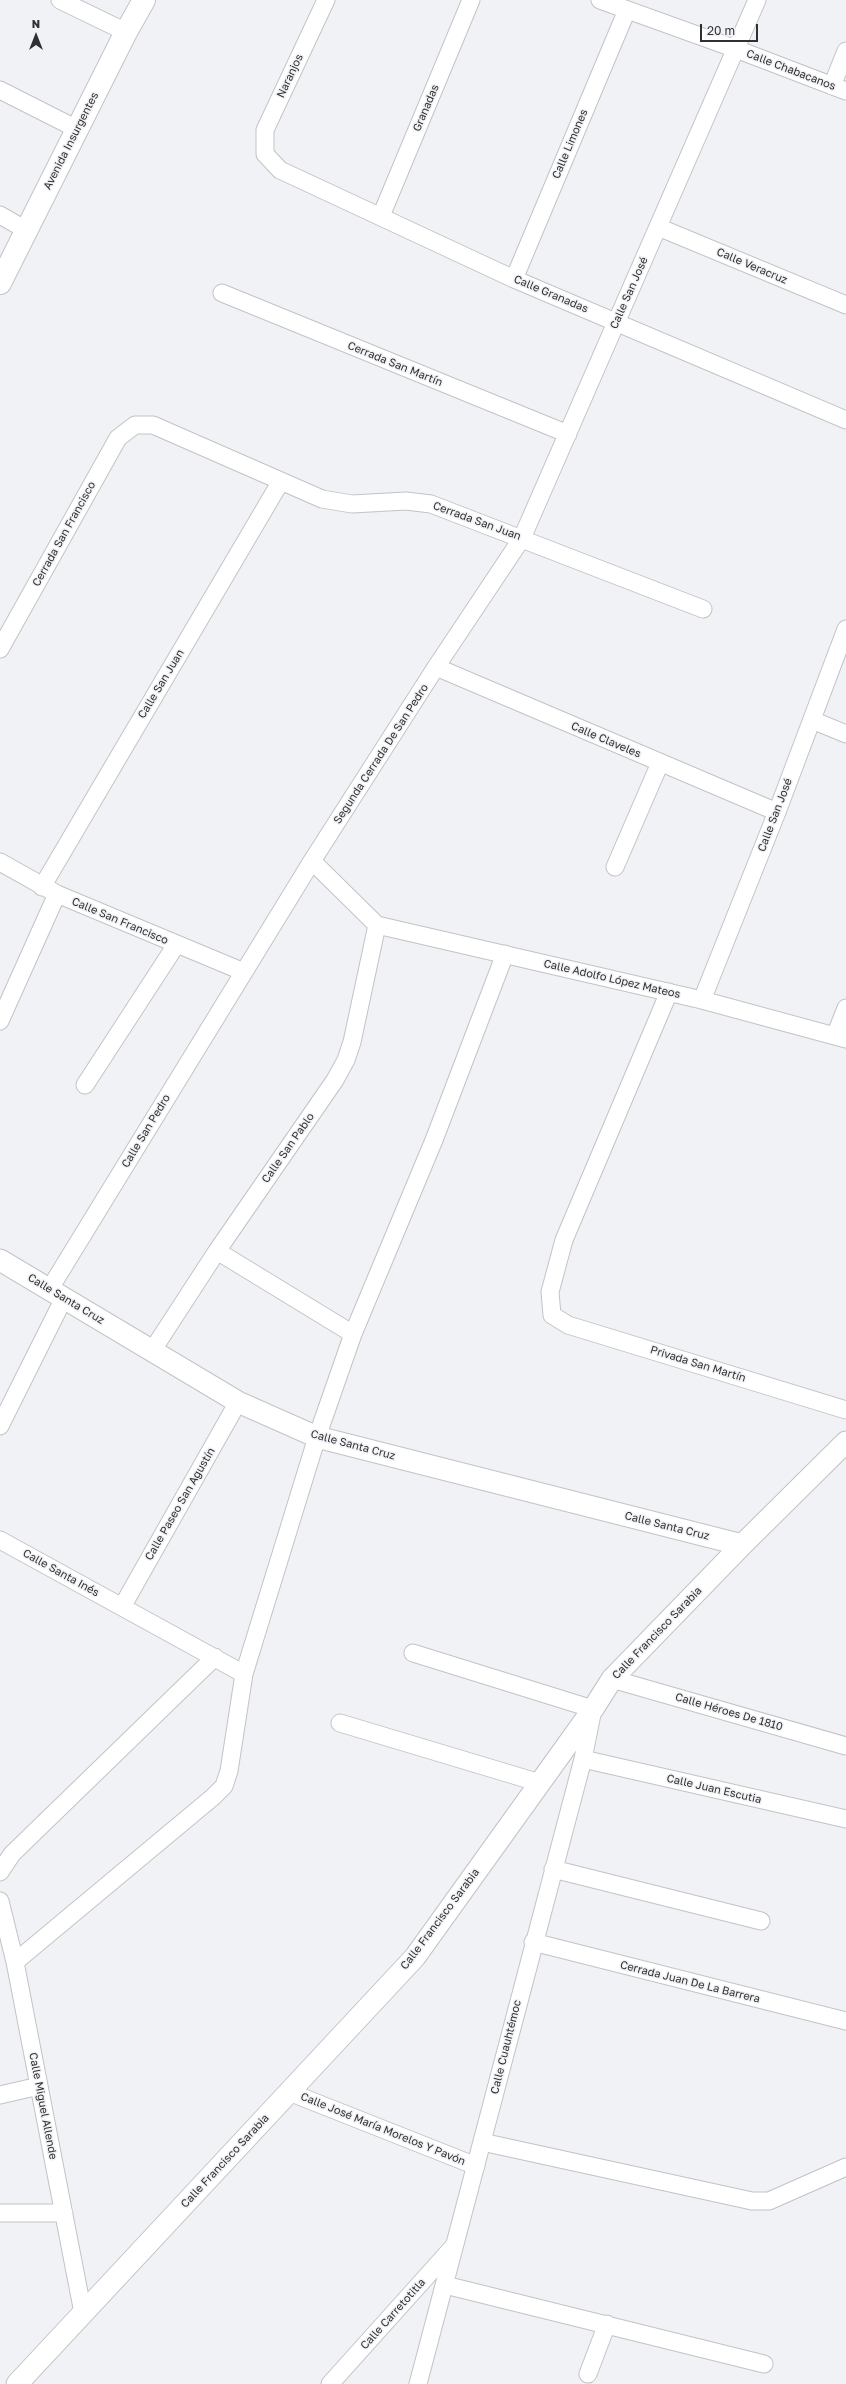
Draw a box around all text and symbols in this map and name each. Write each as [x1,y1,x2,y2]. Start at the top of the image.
north arrow [16,16,56,56]
scale bar [702,16,760,42]
text: N [32,17,40,30]
text: 20 m [707,23,735,38]
street label: Calle Chabacanos [744,47,838,93]
street label: Naranjos [274,52,306,100]
street label: Granadas [410,82,442,134]
street label: Avenida Insurgentes [41,90,101,192]
street label: Calle Limones [549,107,591,181]
street label: Calle Veracruz [715,245,789,287]
street label: Calle San José [607,255,651,331]
street label: Calle Granadas [512,272,590,316]
street label: Cerrada San Martín [346,339,444,389]
street label: Cerrada San Francisco [30,479,98,589]
street label: Cerrada San Juan [431,499,523,543]
street label: Calle San Juan [135,647,187,721]
street label: Segunda Cerrada De San Pedro [331,682,431,826]
street label: Calle Claveles [569,719,643,761]
street label: Calle San José [755,776,795,854]
street label: Calle San Francisco [70,895,170,947]
street label: Calle Adolfo López Mateos [542,957,682,1001]
street label: Calle San Pedro [119,1092,173,1170]
street label: Calle San Pablo [259,1110,317,1186]
street label: Calle Santa Cruz [25,1271,107,1327]
street label: Privada San Martín [649,1343,747,1385]
street label: Calle Santa Cruz [309,1427,397,1463]
street label: Calle Paseo San Agustín [142,1445,218,1563]
street label: Calle Santa Cruz [623,1509,711,1543]
street label: Calle Santa Inés [20,1547,102,1599]
street label: Calle Francisco Sarabia [609,1584,705,1682]
street label: Calle Héroes De 1810 [674,1690,784,1734]
street label: Calle Juan Escutia [665,1772,763,1806]
street label: Calle Francisco Sarabia [398,1866,482,1972]
street label: Cerrada Juan De La Barrera [619,1958,761,2006]
street label: Calle Cuauhtémoc [488,1999,524,2095]
street label: Calle Miguel Allende [26,2051,60,2161]
street label: Calle José María Morelos Y Pavón [299,2090,467,2168]
street label: Calle Francisco Sarabia [178,2111,272,2211]
street label: Calle Carretotitla [358,2276,428,2352]

